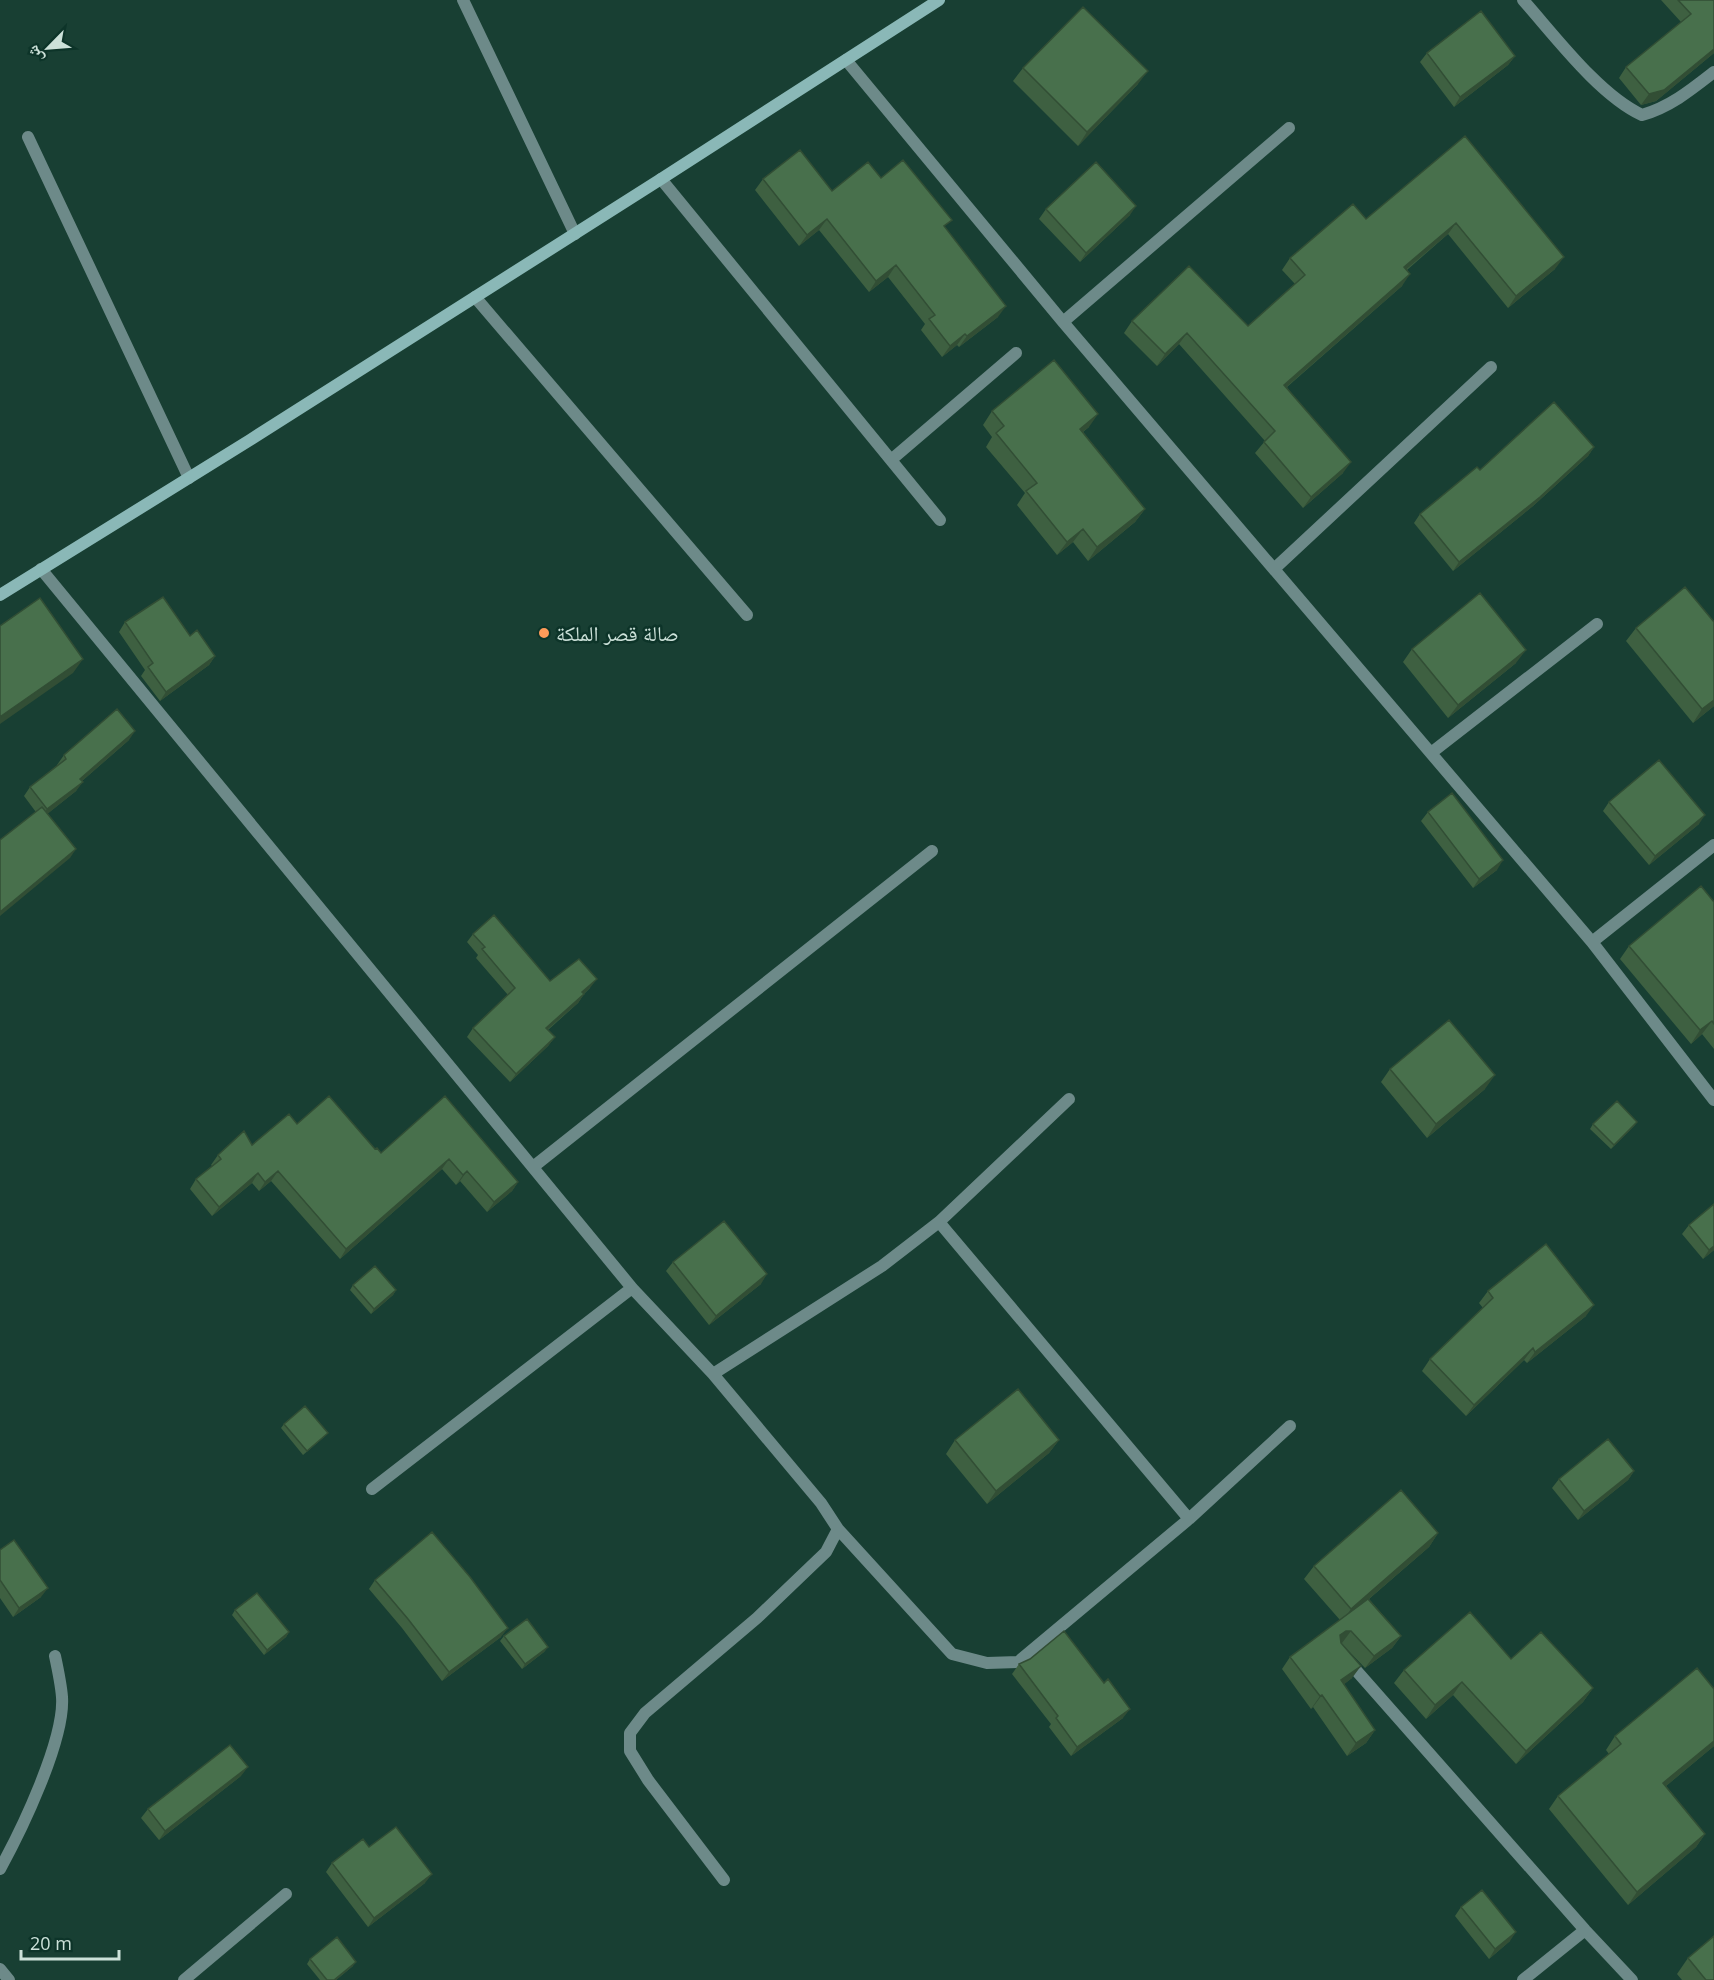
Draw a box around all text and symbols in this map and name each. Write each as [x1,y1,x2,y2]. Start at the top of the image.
north arrow [18,18,78,78]
text: ش [21,42,48,67]
place label: صالة قصر الملكة [556,619,679,647]
marker: صالة قصر الملكة [537,626,551,640]
scale bar [21,1923,118,1961]
text: 20 m [30,1931,72,1955]

